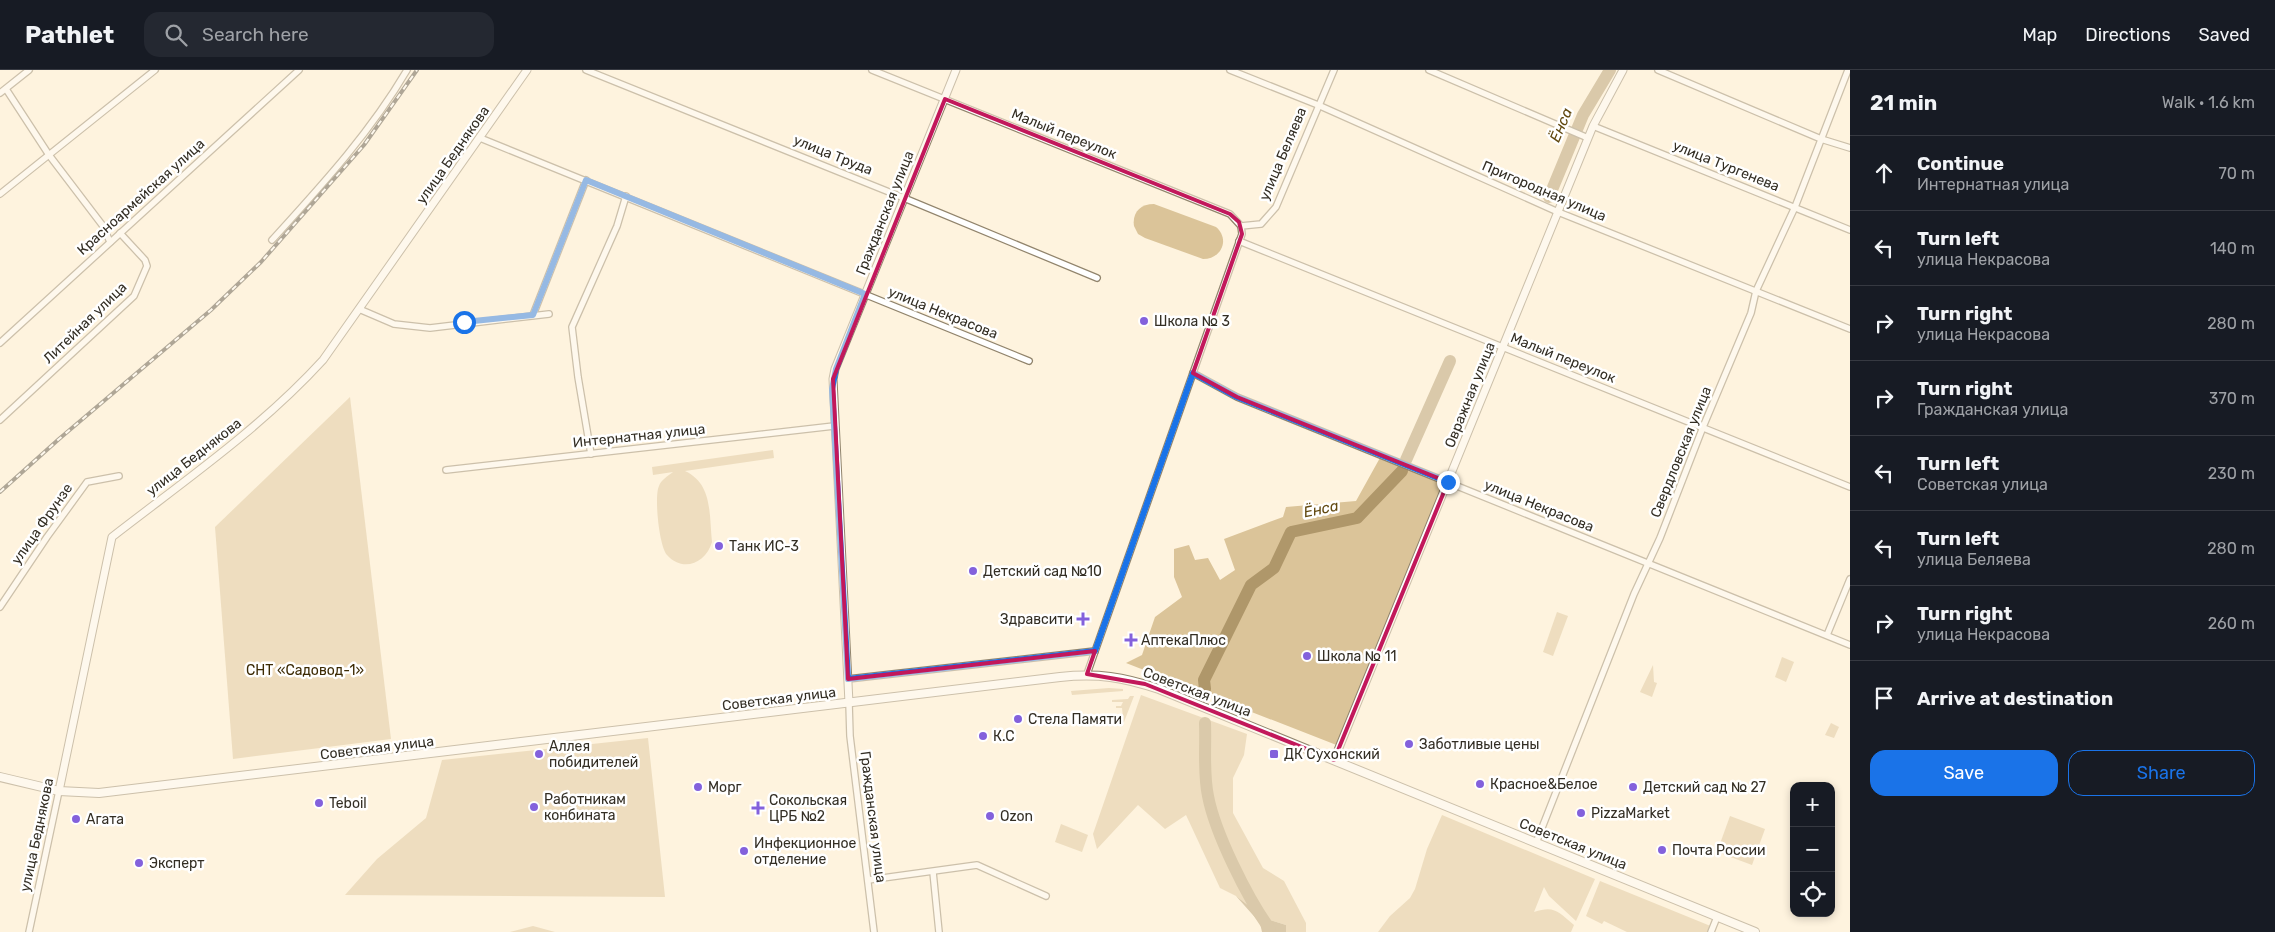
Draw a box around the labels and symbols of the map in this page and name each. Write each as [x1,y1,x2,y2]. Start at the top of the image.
street label: улица Беднякова [413,103,493,207]
street label: Малый переулок [1009,105,1119,163]
street label: улица Беляева [1256,105,1310,203]
water label: Ёнса [1546,105,1576,145]
street label: улица Труда [791,131,875,179]
street label: Красноармейская улица [74,135,208,259]
street label: улица Тургенева [1670,137,1782,195]
street label: Гражданская улица [852,148,918,278]
street label: Пригородная улица [1479,157,1609,225]
street label: Литейная улица [40,279,130,367]
street label: улица Некрасова [886,283,1000,343]
route start [453,311,476,334]
place label: Школа № 3 [1154,313,1230,330]
marker: Школа № 3 [1138,315,1150,327]
street label: Малый переулок [1508,329,1618,387]
street label: Овражная улица [1441,340,1499,450]
street label: Свердловская улица [1647,384,1715,520]
street label: улица Беднякова [143,415,245,499]
street label: Интернатная улица [572,421,706,451]
route end [1437,471,1460,494]
street label: улица Некрасова [1482,476,1596,536]
street label: улица Фрунзе [8,480,76,568]
water label: Ёнса [1302,496,1340,521]
place label: Танк ИС-3 [729,538,799,555]
marker: Танк ИС-3 [713,540,725,552]
place label: Детский сад №10 [983,563,1102,580]
marker: Детский сад №10 [967,565,979,577]
place label: Здравсити [1000,611,1073,628]
marker: Здравсити [1077,613,1089,625]
place label: АптекаПлюс [1141,632,1226,649]
marker: АптекаПлюс [1125,634,1137,646]
place label: Школа № 11 [1317,648,1396,665]
marker: Школа № 11 [1301,650,1313,662]
park label: СНТ «Садовод-1» [246,662,364,679]
street label: Советская улица [1140,664,1254,720]
street label: Советская улица [721,684,837,714]
place label: Стела Памяти [1028,711,1122,728]
marker: Стела Памяти [1012,713,1024,725]
place label: К.С [993,728,1015,745]
marker: К.С [977,730,989,742]
street label: Советская улица [319,733,435,763]
place label: Заботливые цены [1419,736,1539,753]
place label: Аллея побидителей [549,738,638,771]
marker: Заботливые цены [1403,738,1415,750]
place label: ДК Сухонский [1284,746,1380,763]
marker: Аллея побидителей [533,748,545,760]
marker: ДК Сухонский [1268,748,1280,760]
street label: Гражданская улица [856,750,890,884]
place label: Красное&Белое [1490,776,1598,793]
street label: улица Беднякова [17,777,57,893]
marker: Красное&Белое [1474,778,1486,790]
place label: Морг [708,779,742,796]
place label: Детский сад № 27 [1643,779,1766,796]
marker: Морг [692,781,704,793]
marker: Детский сад № 27 [1627,781,1639,793]
place label: Работникам конбината [544,791,626,824]
place label: Сокольская ЦРБ №2 [769,792,847,825]
place label: Teboil [329,795,367,812]
marker: Teboil [313,797,325,809]
marker: Работникам конбината [528,801,540,813]
marker: Сокольская ЦРБ №2 [751,801,765,815]
place label: PizzaMarket [1591,805,1670,822]
marker: PizzaMarket [1575,807,1587,819]
place label: Ozon [1000,808,1033,825]
marker: Ozon [984,810,996,822]
place label: Агата [86,811,124,828]
marker: Агата [70,813,82,825]
street label: Советская улица [1517,815,1629,873]
place label: Инфекционное отделение [754,835,857,868]
place label: Почта России [1672,842,1766,859]
marker: Почта России [1656,844,1668,856]
marker: Инфекционное отделение [738,845,750,857]
place label: Эксперт [149,855,205,872]
marker: Эксперт [133,857,145,869]

